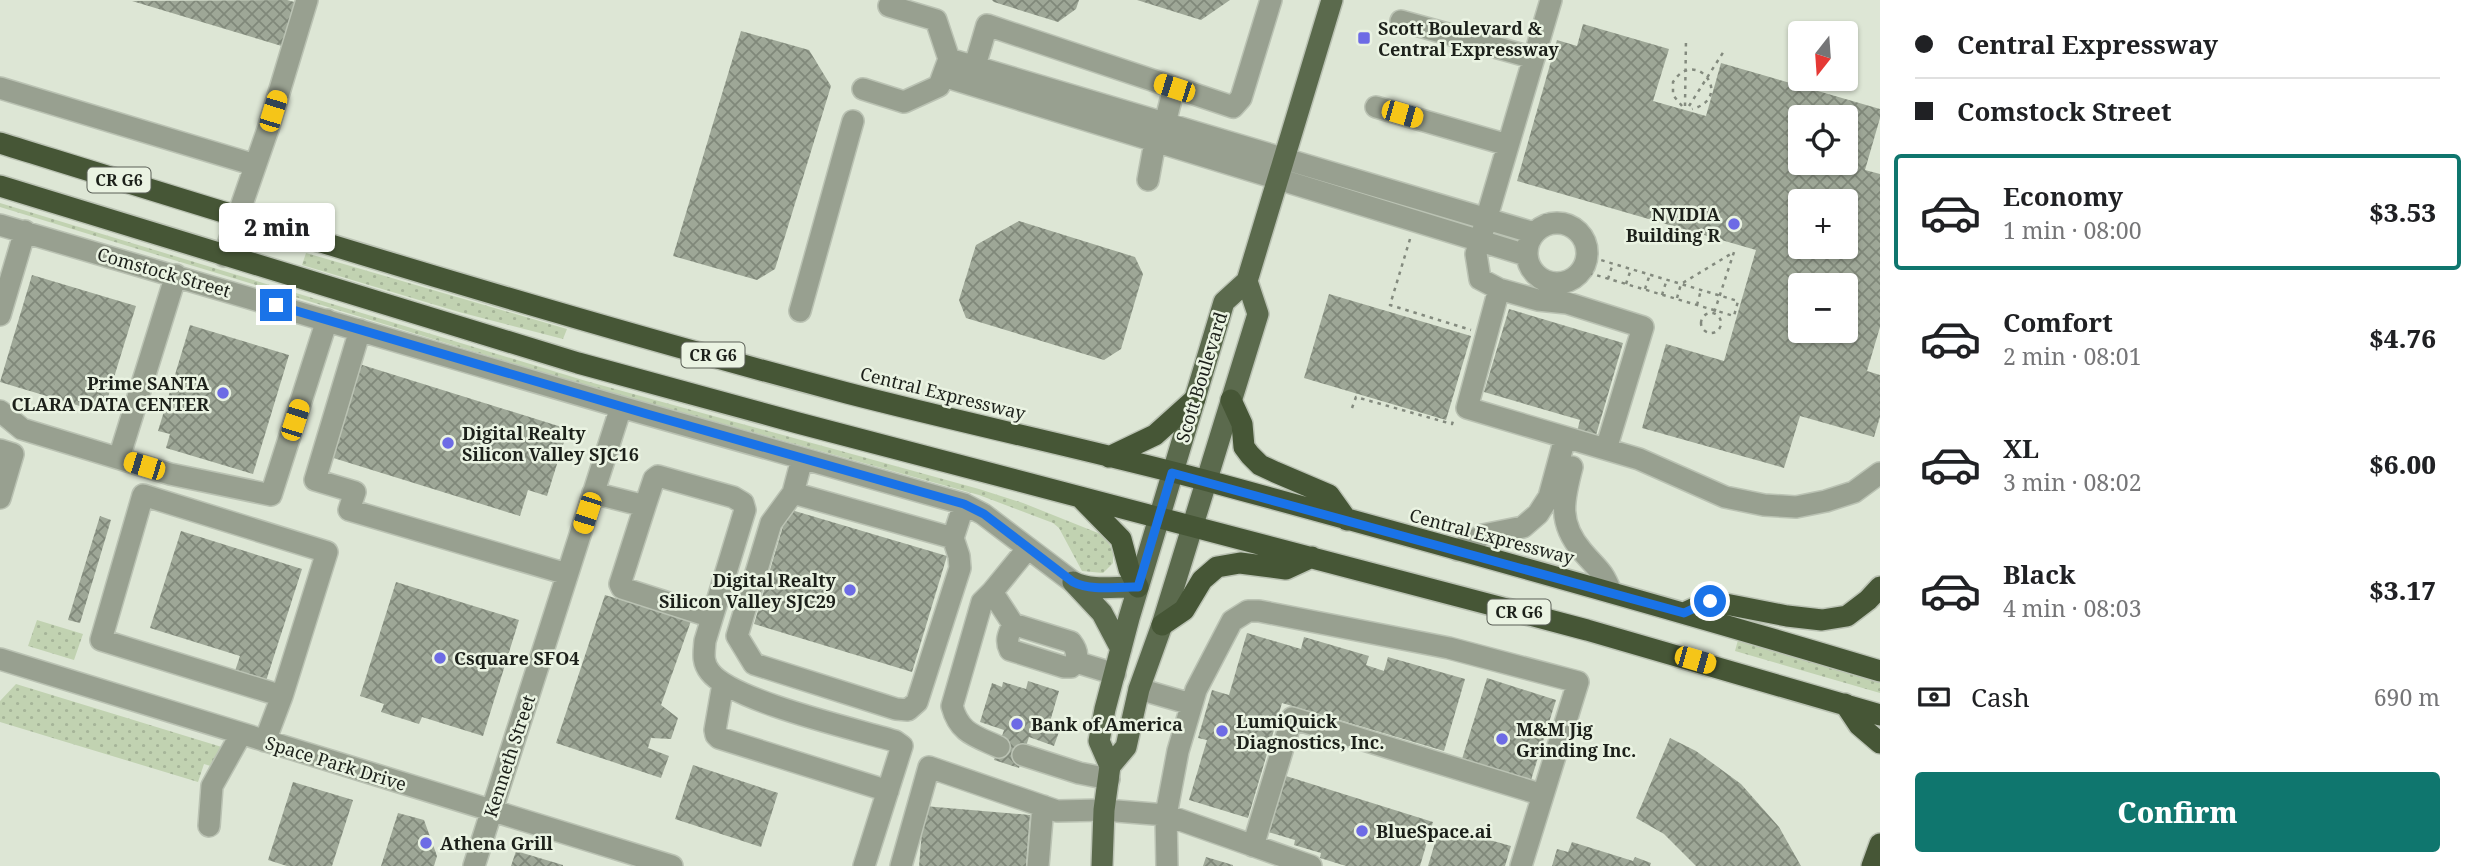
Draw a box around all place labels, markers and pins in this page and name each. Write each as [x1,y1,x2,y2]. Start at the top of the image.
place label: Scott Boulevard & Central Expressway [1378,16,1559,61]
marker: Scott Boulevard & Central Expressway [1356,30,1372,46]
place label: NVIDIA Building R [1626,202,1720,247]
marker: NVIDIA Building R [1726,216,1742,232]
place label: Prime SANTA CLARA DATA CENTER [11,371,209,416]
marker: Prime SANTA CLARA DATA CENTER [215,385,231,401]
place label: Digital Realty Silicon Valley SJC16 [462,421,639,466]
marker: Digital Realty Silicon Valley SJC16 [440,435,456,451]
place label: Digital Realty Silicon Valley SJC29 [659,568,837,613]
marker: Digital Realty Silicon Valley SJC29 [842,582,858,598]
place label: Csquare SFO4 [454,646,580,670]
marker: Csquare SFO4 [432,650,448,666]
place label: LumiQuick Diagnostics, Inc. [1236,709,1384,754]
place label: Bank of America [1031,712,1183,736]
marker: Bank of America [1009,716,1025,732]
place label: M&M Jig Grinding Inc. [1516,717,1636,762]
marker: LumiQuick Diagnostics, Inc. [1214,723,1230,739]
marker: M&M Jig Grinding Inc. [1494,731,1510,747]
place label: BlueSpace.ai [1376,819,1492,843]
marker: BlueSpace.ai [1354,823,1370,839]
place label: Athena Grill [440,831,554,855]
marker: Athena Grill [418,835,434,851]

